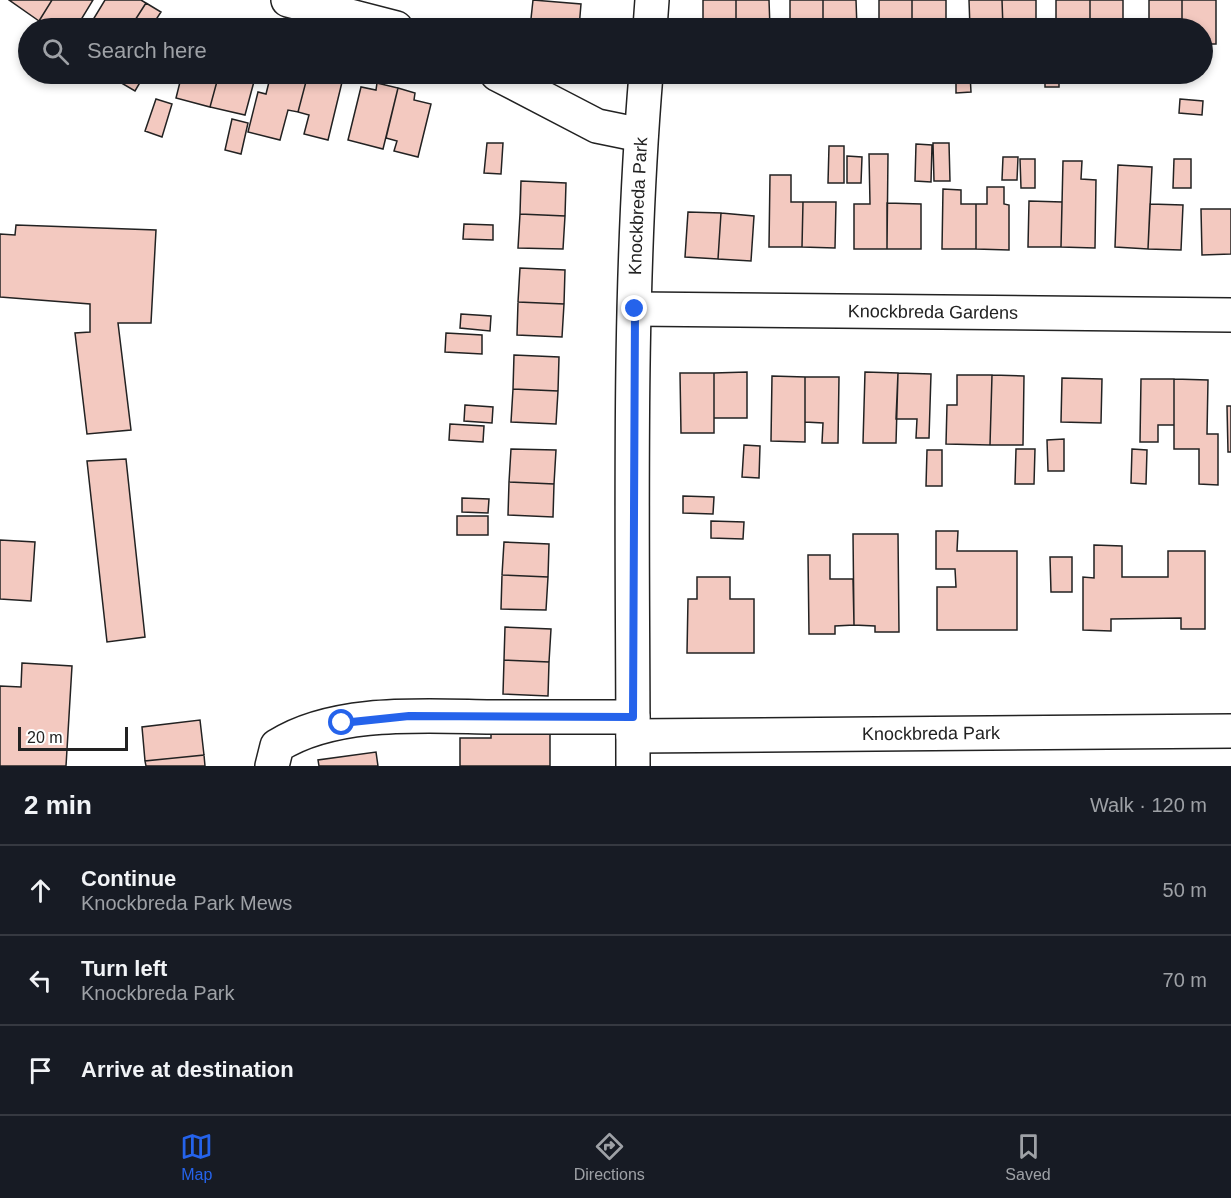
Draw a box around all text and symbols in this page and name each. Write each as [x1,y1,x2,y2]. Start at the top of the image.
search box [18,18,1213,84]
icon: search [39,35,72,68]
text: Search here [87,38,207,63]
street label: Knockbreda Park [625,135,651,275]
route end [621,295,647,321]
street label: Knockbreda Gardens [848,301,1018,323]
route start [328,709,354,735]
street label: Knockbreda Park [862,723,1001,744]
scale bar [18,724,128,752]
text: 20 m [27,729,63,746]
text: 2 min [24,790,92,820]
text: Walk · 120 m [1090,794,1207,816]
text: Continue [81,866,176,891]
icon: ahead [24,874,57,907]
text: 50 m [1163,879,1207,901]
text: Knockbreda Park Mews [81,892,292,914]
text: Turn left [81,956,167,981]
icon: left [24,964,57,997]
text: 70 m [1163,969,1207,991]
text: Knockbreda Park [81,982,234,1004]
icon: arrive [24,1054,57,1087]
text: Arrive at destination [81,1057,294,1082]
tab: Map [180,1130,213,1184]
tab: Directions [574,1130,645,1184]
tab: Saved [1005,1130,1051,1184]

